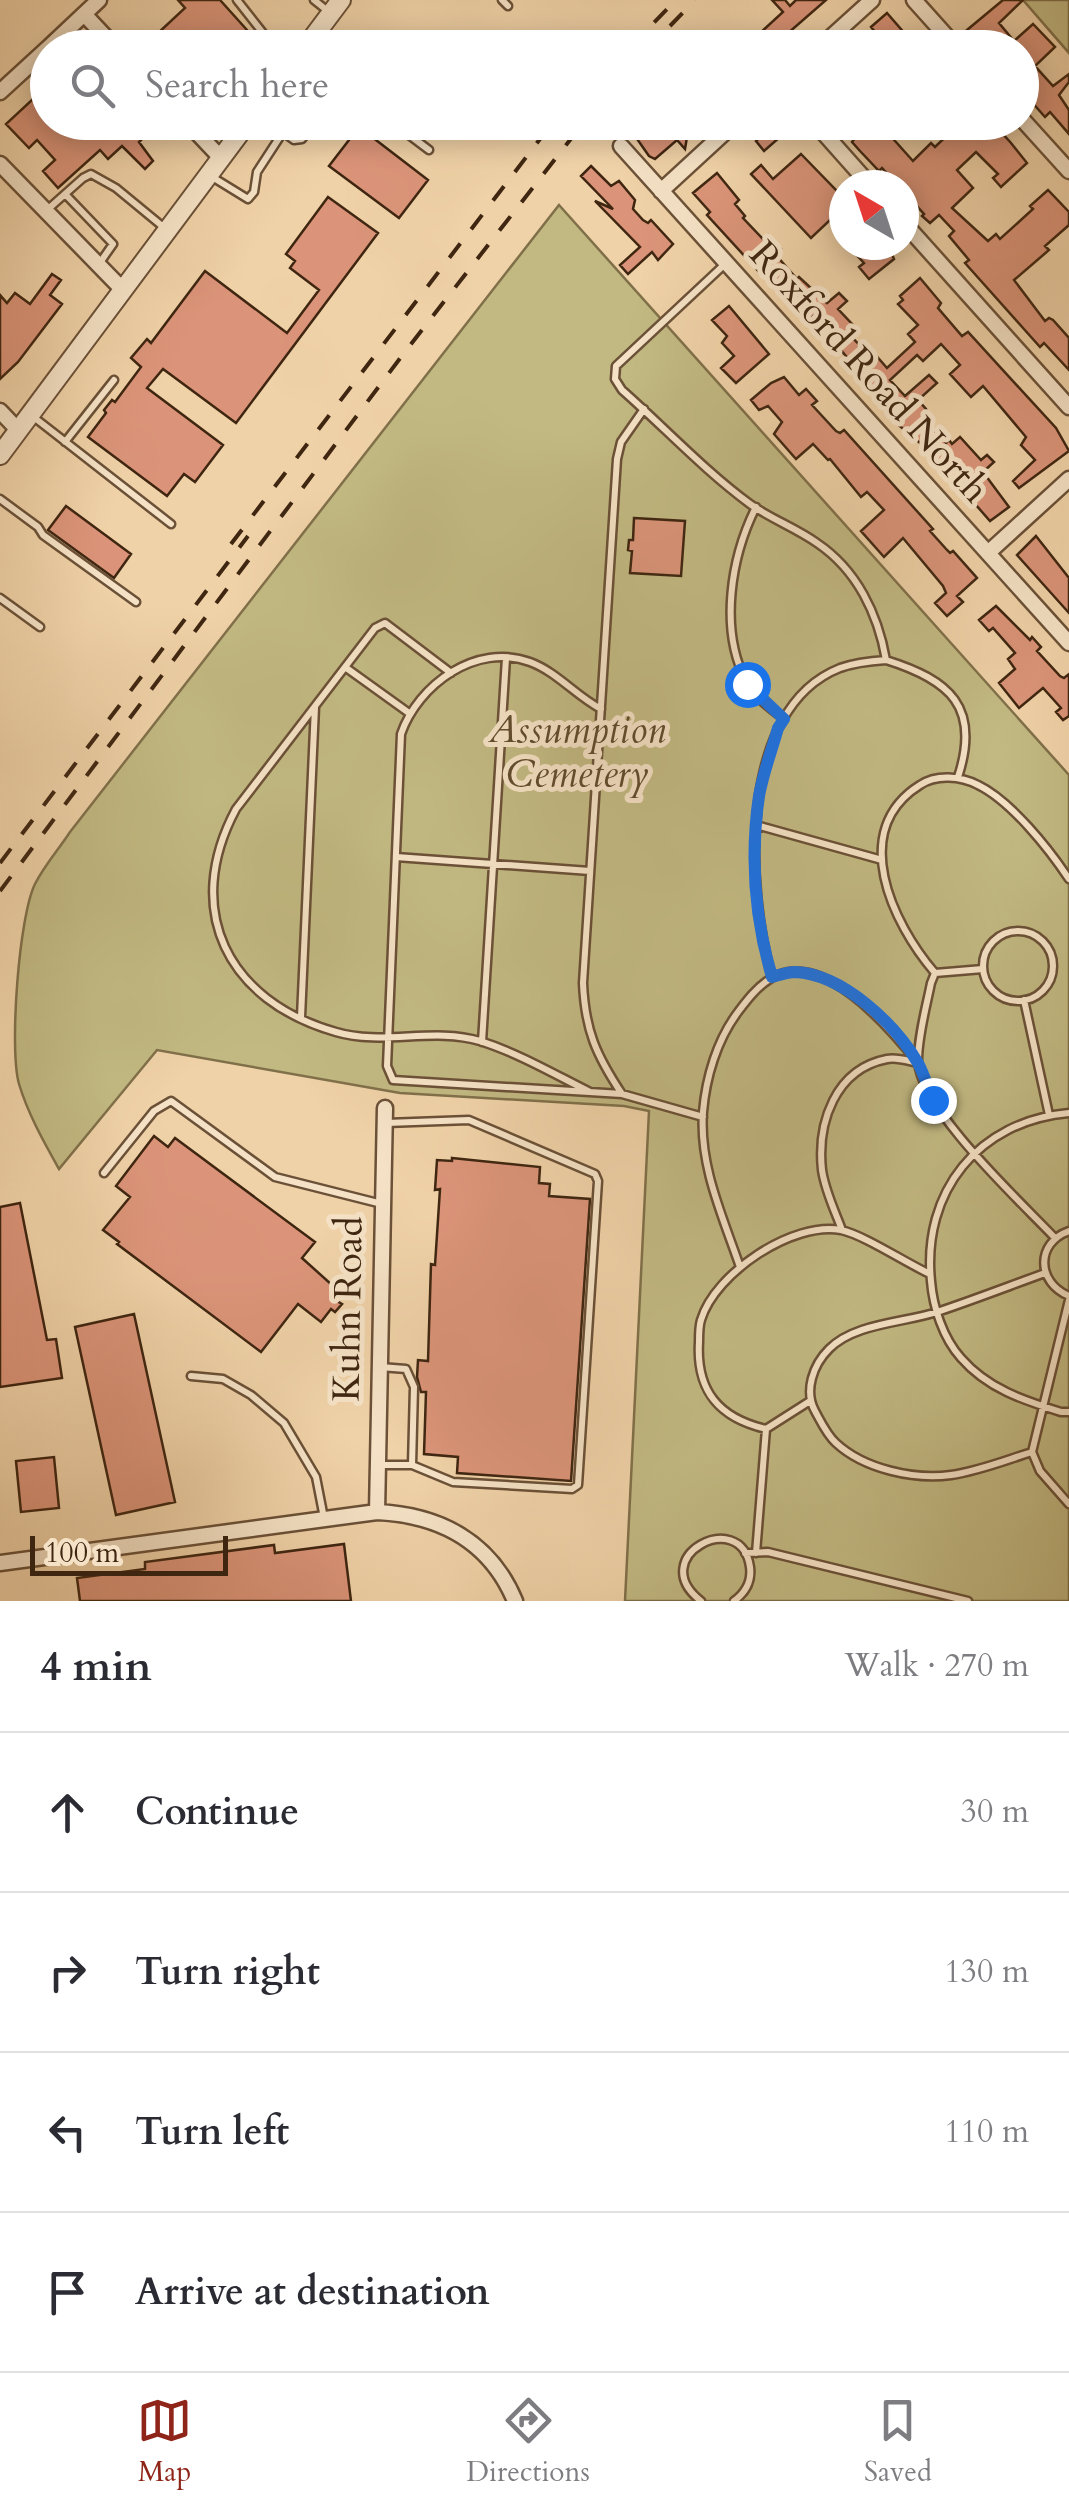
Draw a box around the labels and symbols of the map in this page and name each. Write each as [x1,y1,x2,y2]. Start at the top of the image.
north arrow [829,170,919,260]
street label: Roxford Road North [737,230,1001,514]
route start [725,662,771,708]
park label: Assumption Cemetery [487,704,666,800]
route end [911,1078,957,1124]
street label: Kuhn Road [320,1216,376,1402]
scale bar [30,1531,228,1576]

